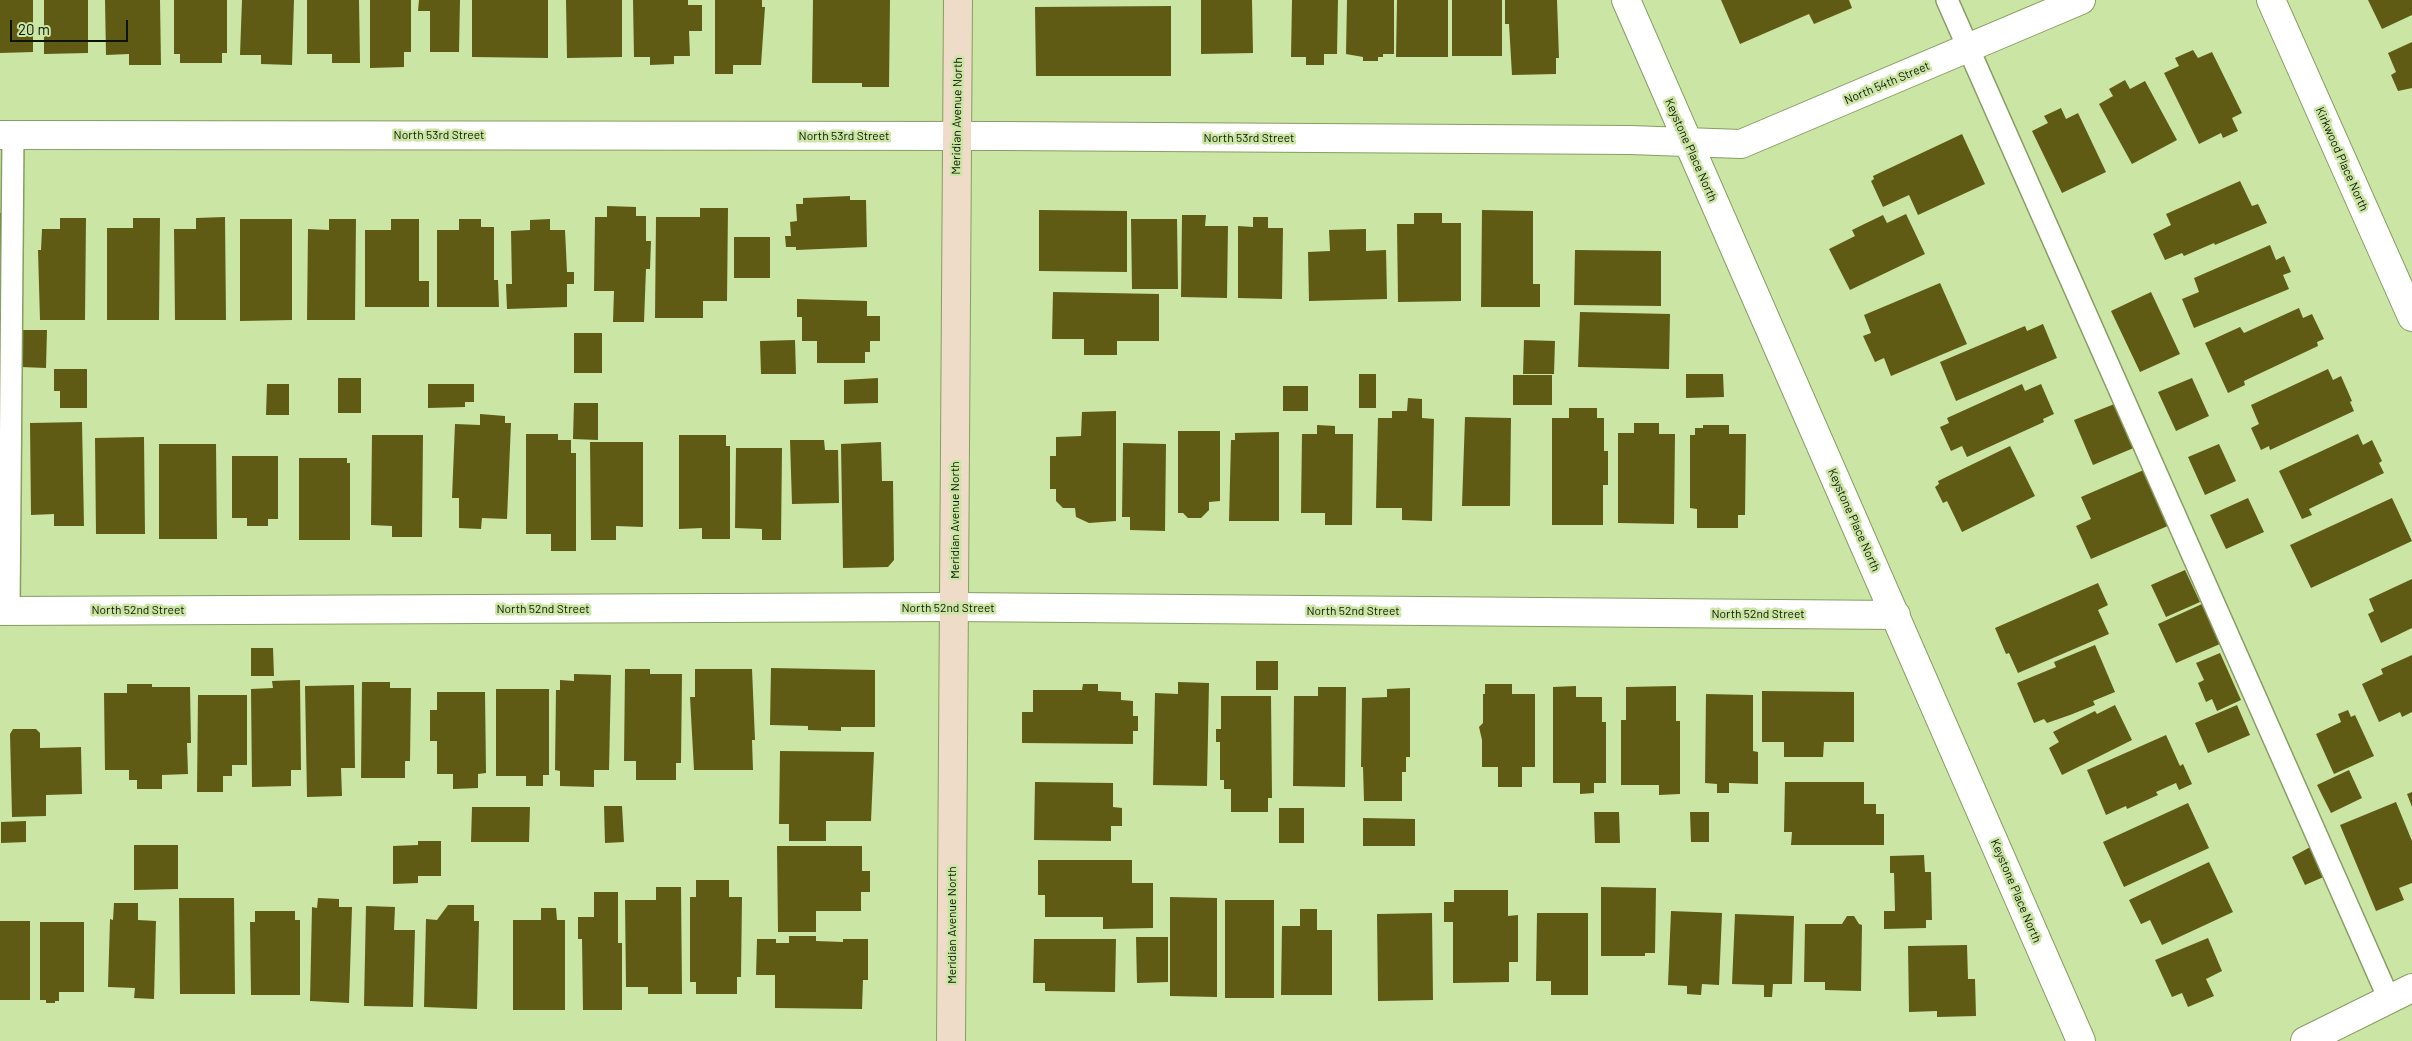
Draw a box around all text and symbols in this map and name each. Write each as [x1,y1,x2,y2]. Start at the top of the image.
scale bar [12,10,130,42]
text: 20 m [18,20,50,38]
street label: Meridian Avenue North [949,57,965,175]
street label: North 54th Street [1842,59,1932,107]
street label: Keystone Place North [1662,96,1720,204]
street label: Kirkwood Place North [2313,105,2371,213]
street label: North 53rd Street [394,128,484,142]
street label: North 53rd Street [799,129,889,143]
street label: North 53rd Street [1204,131,1294,145]
street label: Meridian Avenue North [948,461,962,579]
street label: Keystone Place North [1825,466,1883,574]
street label: North 52nd Street [901,601,995,615]
street label: North 52nd Street [496,602,590,616]
street label: North 52nd Street [91,603,185,617]
street label: North 52nd Street [1306,604,1400,618]
street label: North 52nd Street [1711,607,1805,621]
street label: Keystone Place North [1988,837,2044,945]
street label: Meridian Avenue North [945,866,959,984]

